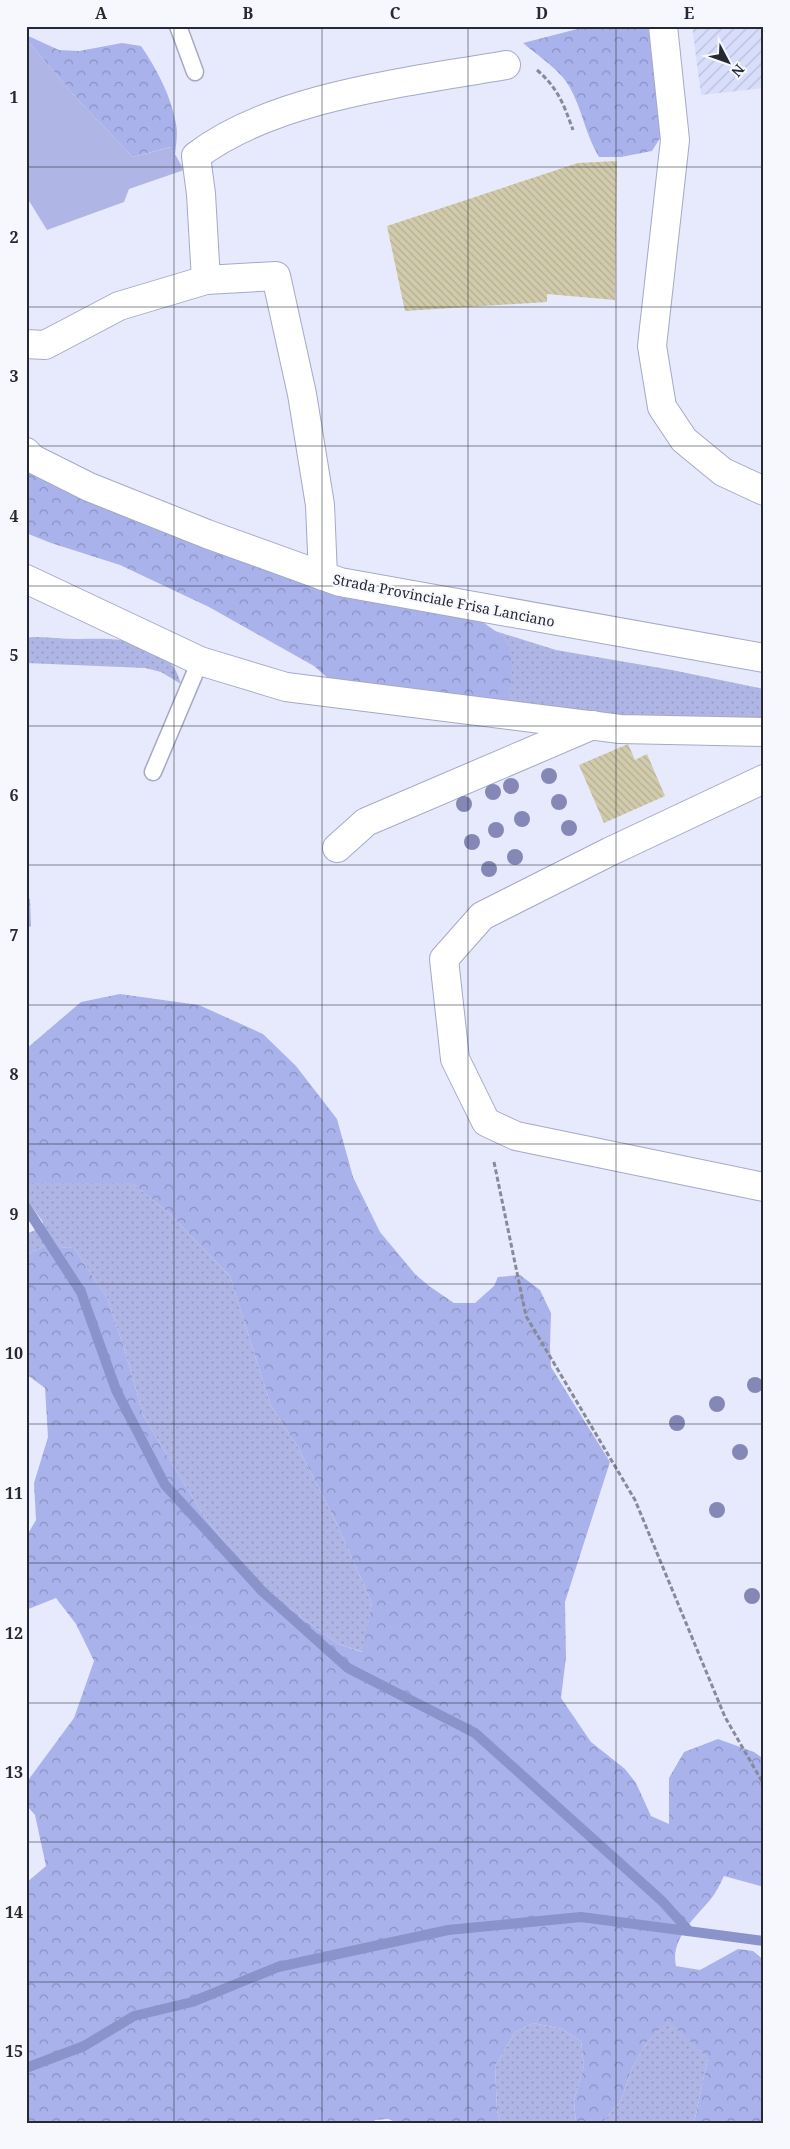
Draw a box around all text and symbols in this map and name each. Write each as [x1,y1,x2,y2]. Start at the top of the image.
text: A [95,2,108,24]
text: B [243,2,254,24]
text: C [390,2,401,24]
text: D [536,2,548,24]
text: E [684,2,694,24]
north arrow [702,38,752,88]
text: N [727,60,749,81]
text: 1 [9,86,19,108]
text: 2 [9,226,19,248]
text: 3 [9,365,19,387]
text: 4 [9,505,19,527]
street label: Strada Provinciale Frisa Lanciano [332,569,556,631]
text: 5 [9,644,19,666]
text: 6 [9,784,19,806]
text: 7 [9,924,19,946]
text: 8 [9,1063,19,1085]
text: 9 [9,1203,19,1225]
text: 10 [5,1342,23,1364]
text: 11 [5,1482,23,1504]
text: 12 [5,1622,23,1644]
text: 13 [5,1761,23,1783]
text: 14 [5,1901,23,1923]
text: 15 [5,2040,23,2062]

